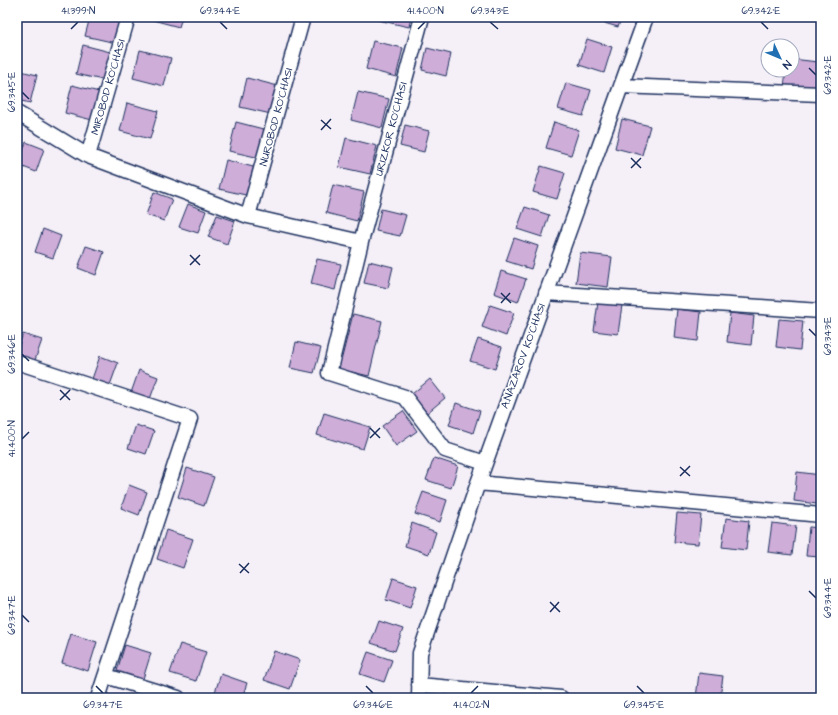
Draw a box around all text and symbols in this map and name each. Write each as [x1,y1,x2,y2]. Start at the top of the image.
text: 41.399°N [61,4,95,18]
text: 69.344°E [200,4,240,18]
text: 41.400°N [406,4,444,18]
text: 69.343°E [471,4,509,18]
text: 69.342°E [741,4,781,18]
street label: MIROBOD KO'CHASI [87,37,129,137]
north arrow [760,38,800,78]
text: 69.342°E [821,55,835,95]
text: N [779,57,795,72]
street label: NUROBOD KO'CHASI [256,66,296,168]
text: 69.345°E [5,72,19,112]
street label: URIZKOR KO'CHASI [371,80,411,178]
street label: A.NAZAROV KO'CHASI [497,301,549,411]
text: 69.343°E [821,317,835,355]
text: 69.346°E [5,334,19,374]
text: 41.400°N [5,420,19,458]
text: 69.344°E [821,578,835,618]
text: 69.347°E [5,595,19,635]
text: 69.347°E [83,698,123,712]
text: 69.346°E [353,698,393,712]
text: 41.402°N [453,698,489,712]
text: 69.345°E [624,698,664,712]

